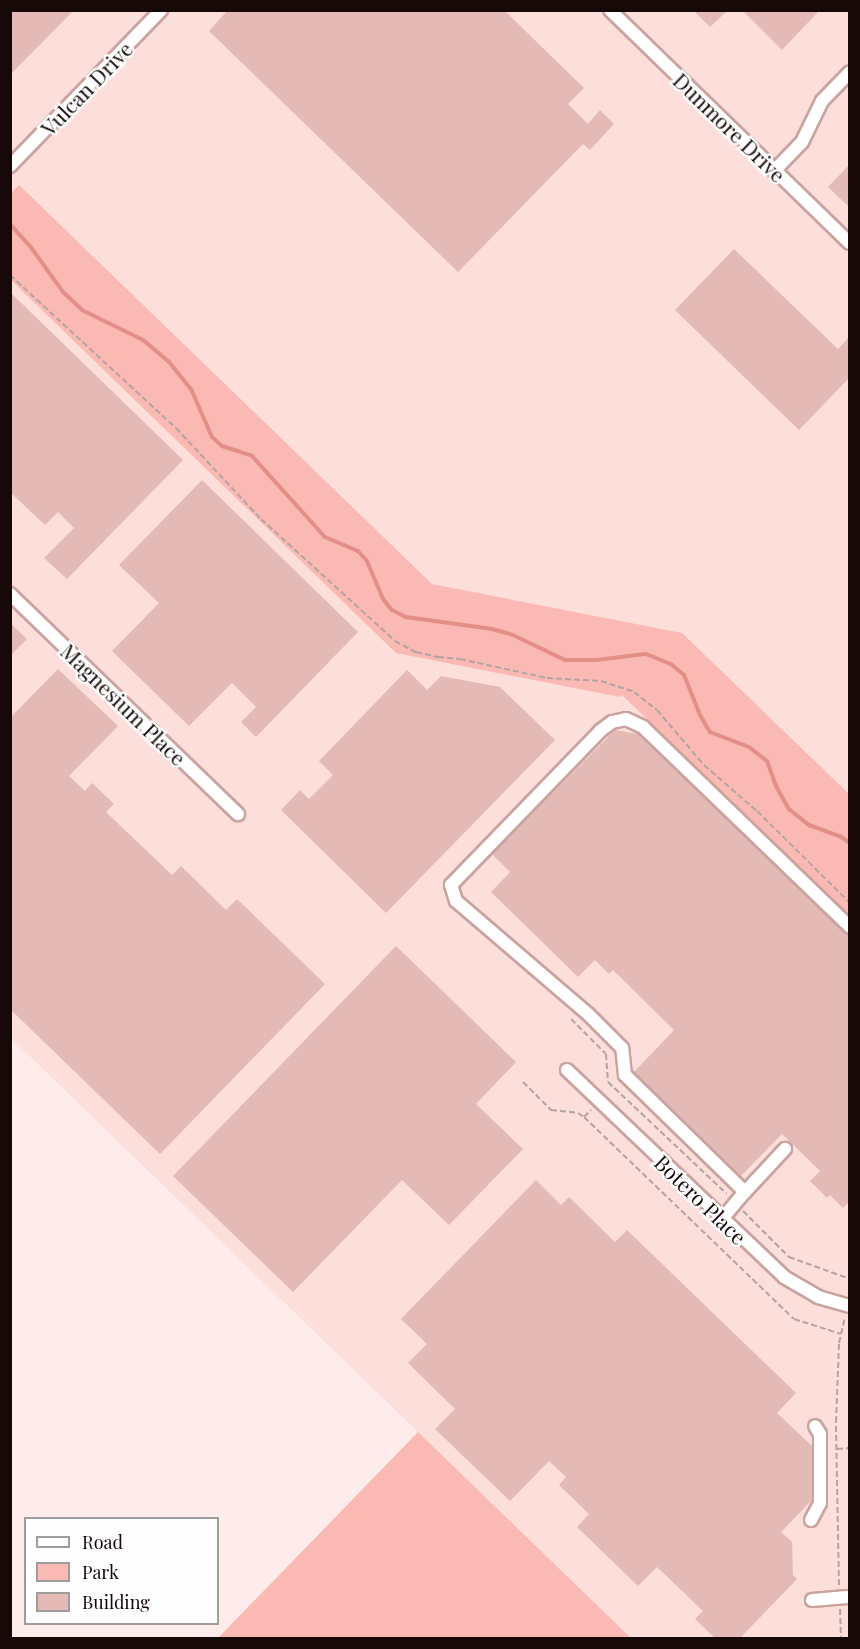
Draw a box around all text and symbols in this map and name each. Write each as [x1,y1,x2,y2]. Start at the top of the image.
street label: Vulcan Drive [35,36,137,140]
street label: Dunmore Drive [669,67,791,187]
street label: Magnesium Place [56,638,192,770]
street label: Botero Place [650,1149,752,1249]
legend [24,1517,219,1625]
text: Road [82,1530,123,1554]
text: Park [82,1560,119,1584]
text: Building [82,1590,150,1614]

